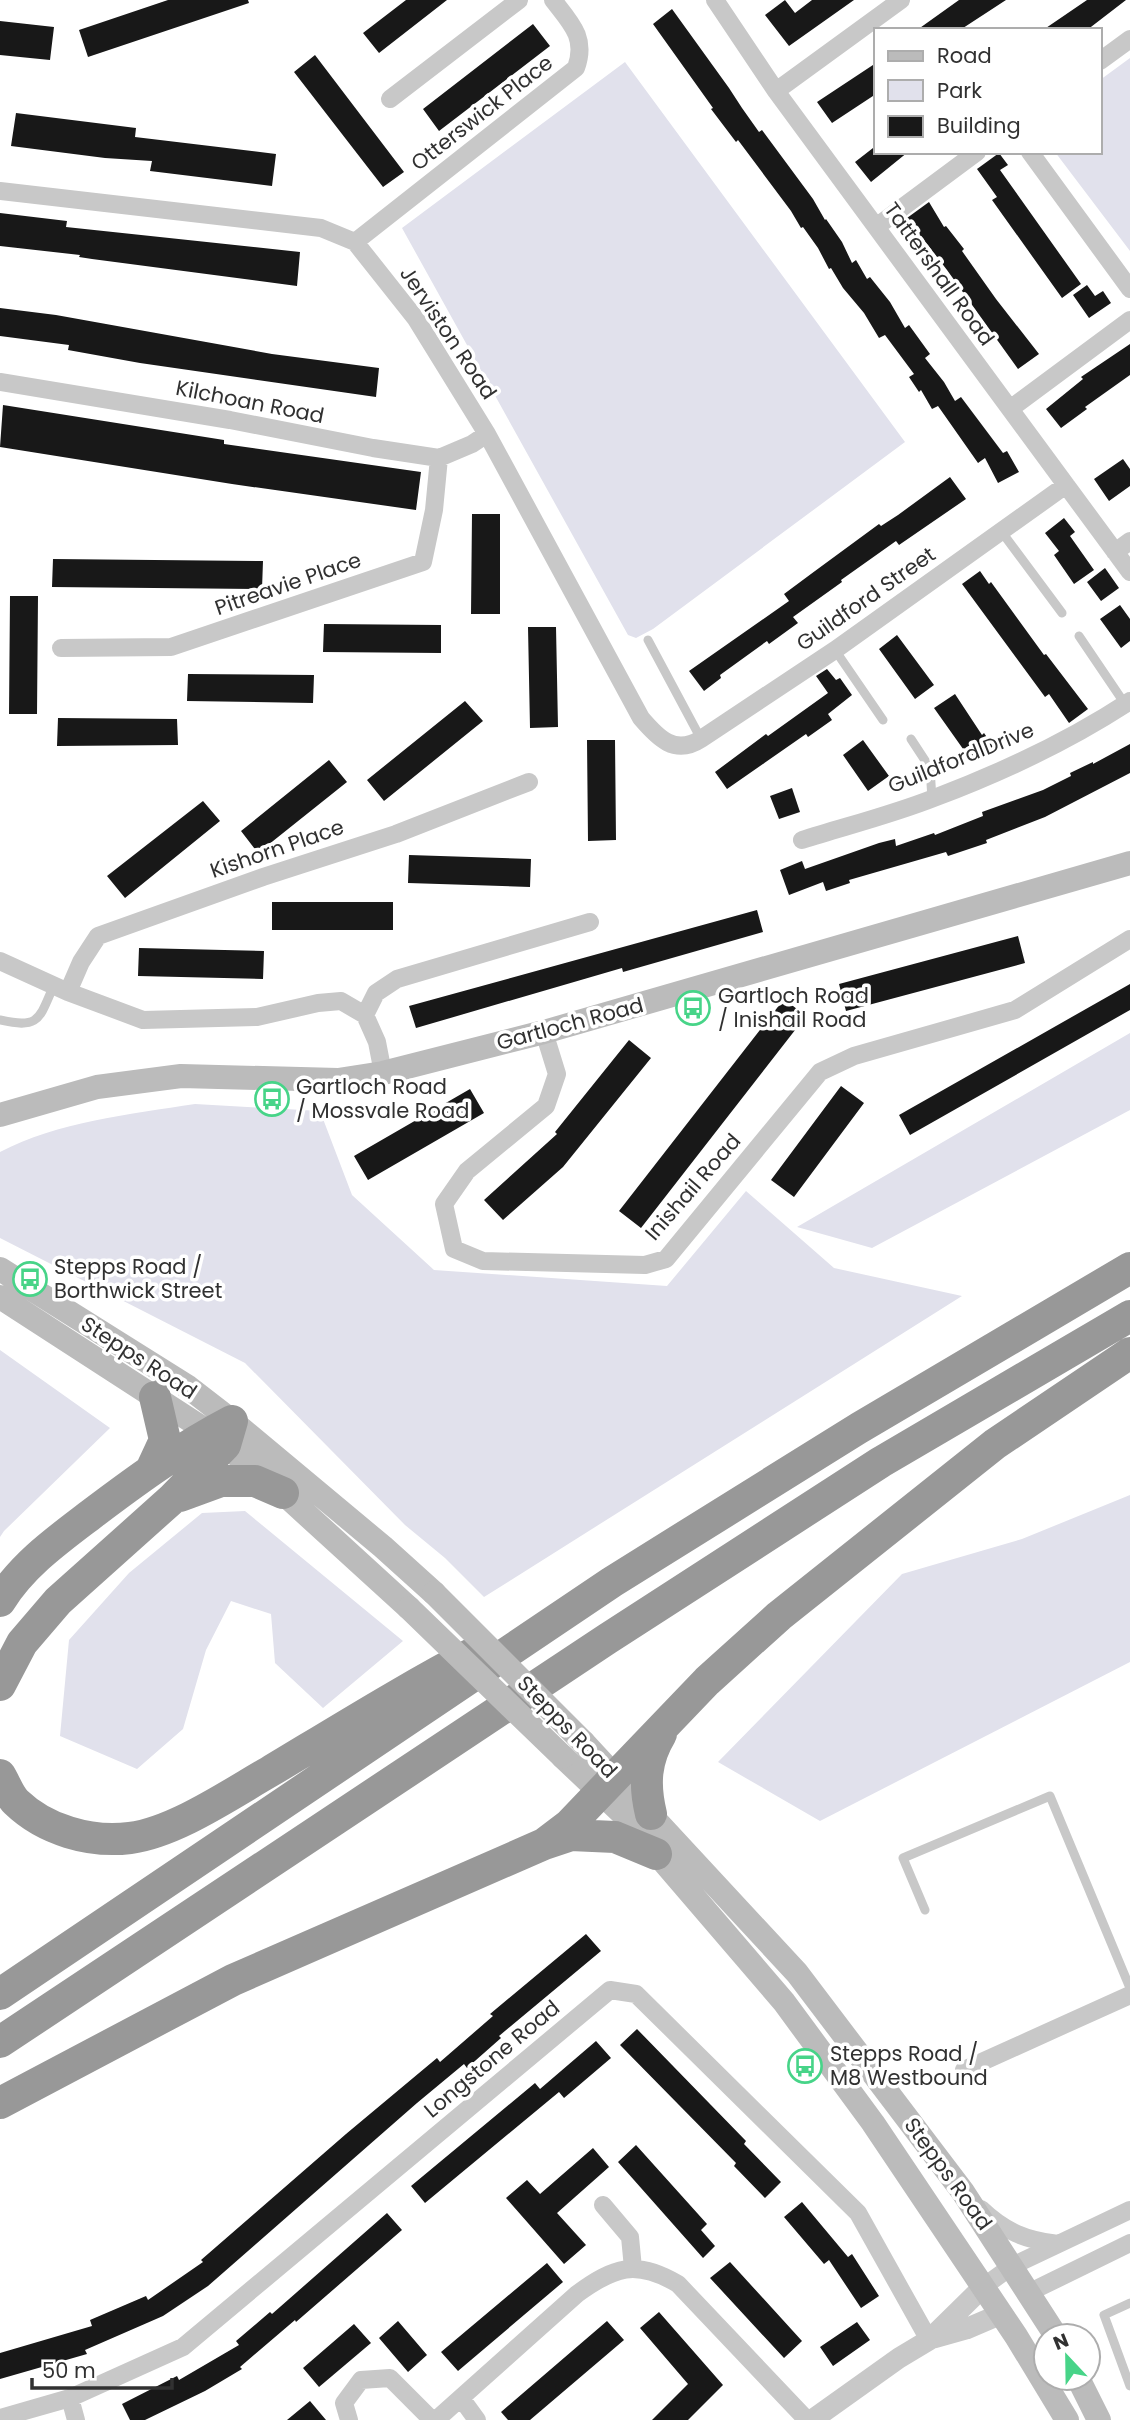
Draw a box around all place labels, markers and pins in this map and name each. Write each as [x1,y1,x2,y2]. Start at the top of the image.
place label: Gartloch Road / Inishail Road [718,981,869,1034]
bus stop icon: Gartloch Road / Inishail Road [674,989,712,1027]
place label: Gartloch Road / Mossvale Road [296,1072,469,1125]
bus stop icon: Gartloch Road / Mossvale Road [253,1080,291,1118]
place label: Stepps Road / Borthwick Street [54,1252,222,1305]
bus stop icon: Stepps Road / Borthwick Street [11,1260,49,1298]
place label: Stepps Road / M8 Westbound [830,2039,988,2092]
bus stop icon: Stepps Road / M8 Westbound [786,2047,824,2085]

